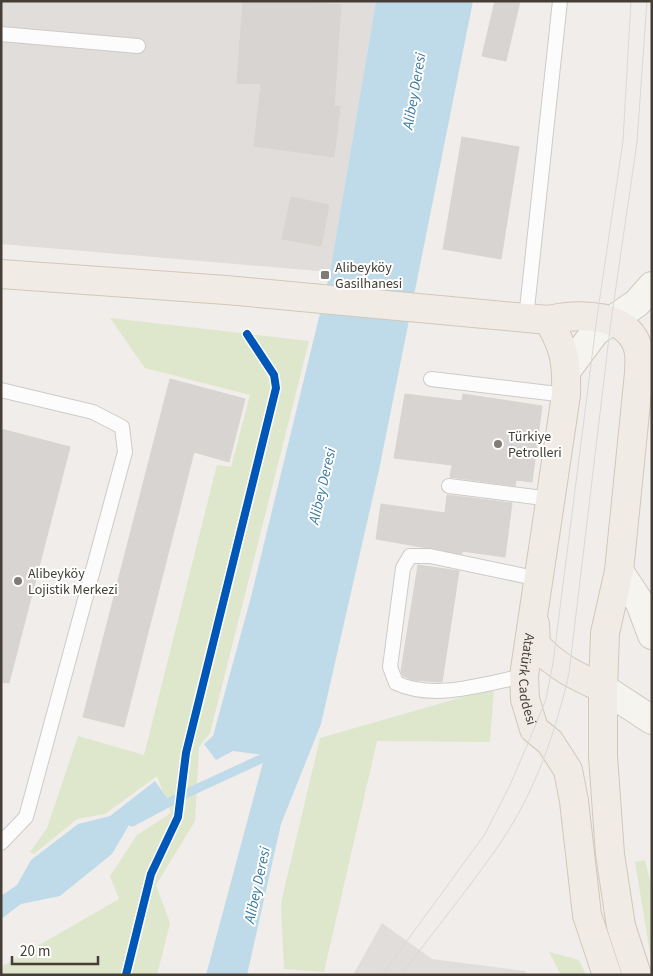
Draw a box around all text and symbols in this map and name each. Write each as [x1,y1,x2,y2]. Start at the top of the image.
water label: Alibey Deresi [397,51,432,132]
place label: Alibeyköy Gasilhanesi [335,258,402,294]
marker: Alibeyköy Gasilhanesi [319,269,331,281]
place label: Türkiye Petrolleri [508,427,562,463]
marker: Türkiye Petrolleri [492,438,504,450]
water label: Alibey Deresi [303,446,342,527]
place label: Alibeyköy Lojistik Merkezi [28,564,118,600]
marker: Alibeyköy Lojistik Merkezi [12,575,24,587]
street label: Atatürk Caddesi [513,632,541,728]
water label: Alibey Deresi [239,845,276,926]
scale bar [12,934,99,966]
text: 20 m [20,941,50,962]

